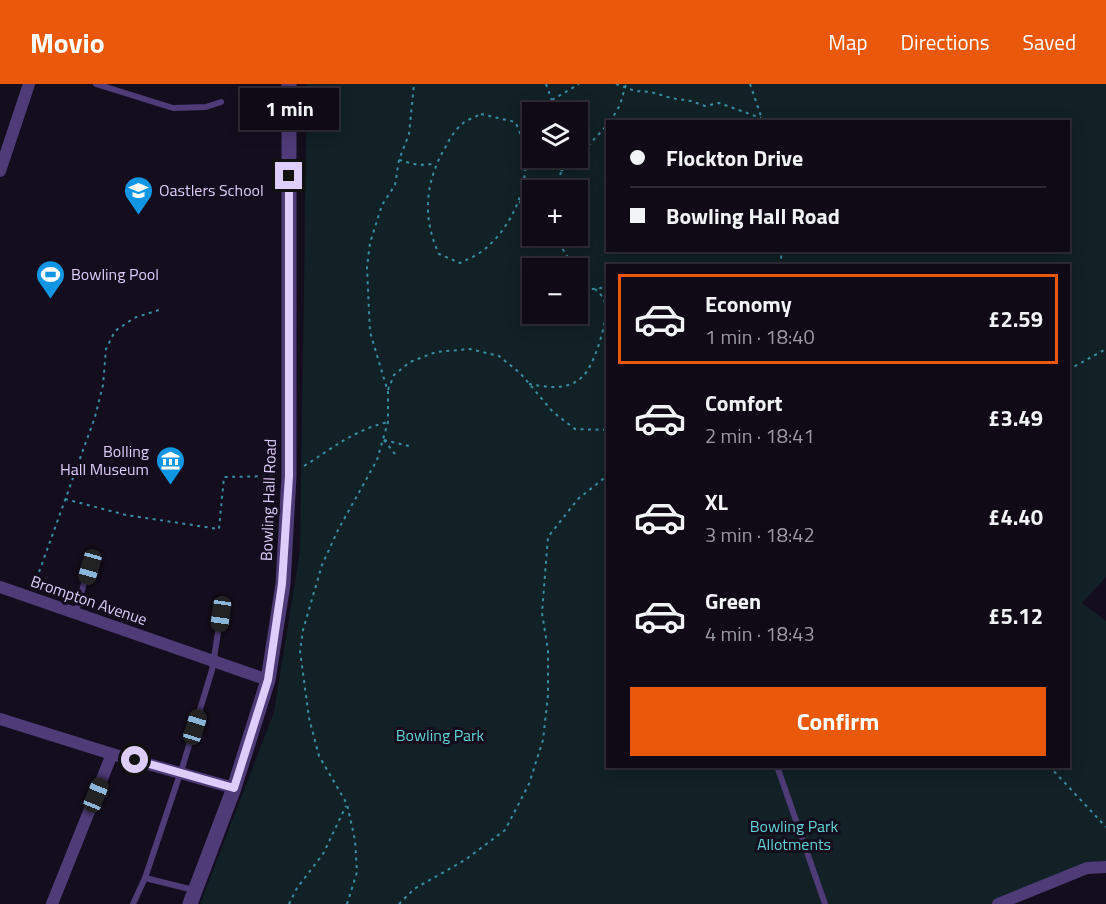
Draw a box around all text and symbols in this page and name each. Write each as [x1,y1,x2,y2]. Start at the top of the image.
text: Movio [30,21,105,64]
text: Map [828,26,868,58]
text: Directions [901,26,990,58]
text: Saved [1023,26,1076,58]
callout: 1 min [240,89,338,131]
text: 1 min [265,93,314,124]
map controls [522,102,588,324]
button: layers [522,102,588,168]
text: Flockton Drive [666,141,803,175]
route end [275,162,302,189]
school or university icon: Oastlers School [122,174,154,216]
place label: Oastlers School [159,178,264,202]
button: + [522,180,588,246]
text: Bowling Hall Road [666,199,840,233]
sports icon: Bowling Pool [34,258,66,300]
button: − [522,258,588,324]
place label: Bowling Pool [71,262,159,286]
text: Economy [705,287,792,321]
icon: car [633,292,687,346]
text: £2.59 [988,302,1043,336]
text: 1 min · 18:40 [705,321,815,352]
text: Comfort [705,386,783,420]
icon: car [633,391,687,445]
text: £3.49 [988,401,1043,435]
text: 2 min · 18:41 [705,420,815,451]
street label: Bowling Hall Road [254,438,282,562]
place label: Bolling Hall Museum [60,439,149,481]
museum icon: Bolling Hall Museum [154,444,186,486]
text: XL [705,485,728,519]
icon: car [633,490,687,544]
text: £4.40 [988,500,1043,534]
text: 3 min · 18:42 [705,519,815,550]
car [76,547,104,587]
street label: Brompton Avenue [28,569,150,631]
text: Green [705,584,761,618]
icon: car [633,589,687,643]
car [210,595,232,633]
text: £5.12 [988,599,1043,633]
text: 4 min · 18:43 [705,618,815,649]
button: Confirm [630,687,1046,756]
car [181,707,209,747]
park label: Bowling Park [396,723,485,747]
route start [121,746,148,773]
car [81,775,111,815]
park label: Bowling Park Allotments [750,814,839,856]

